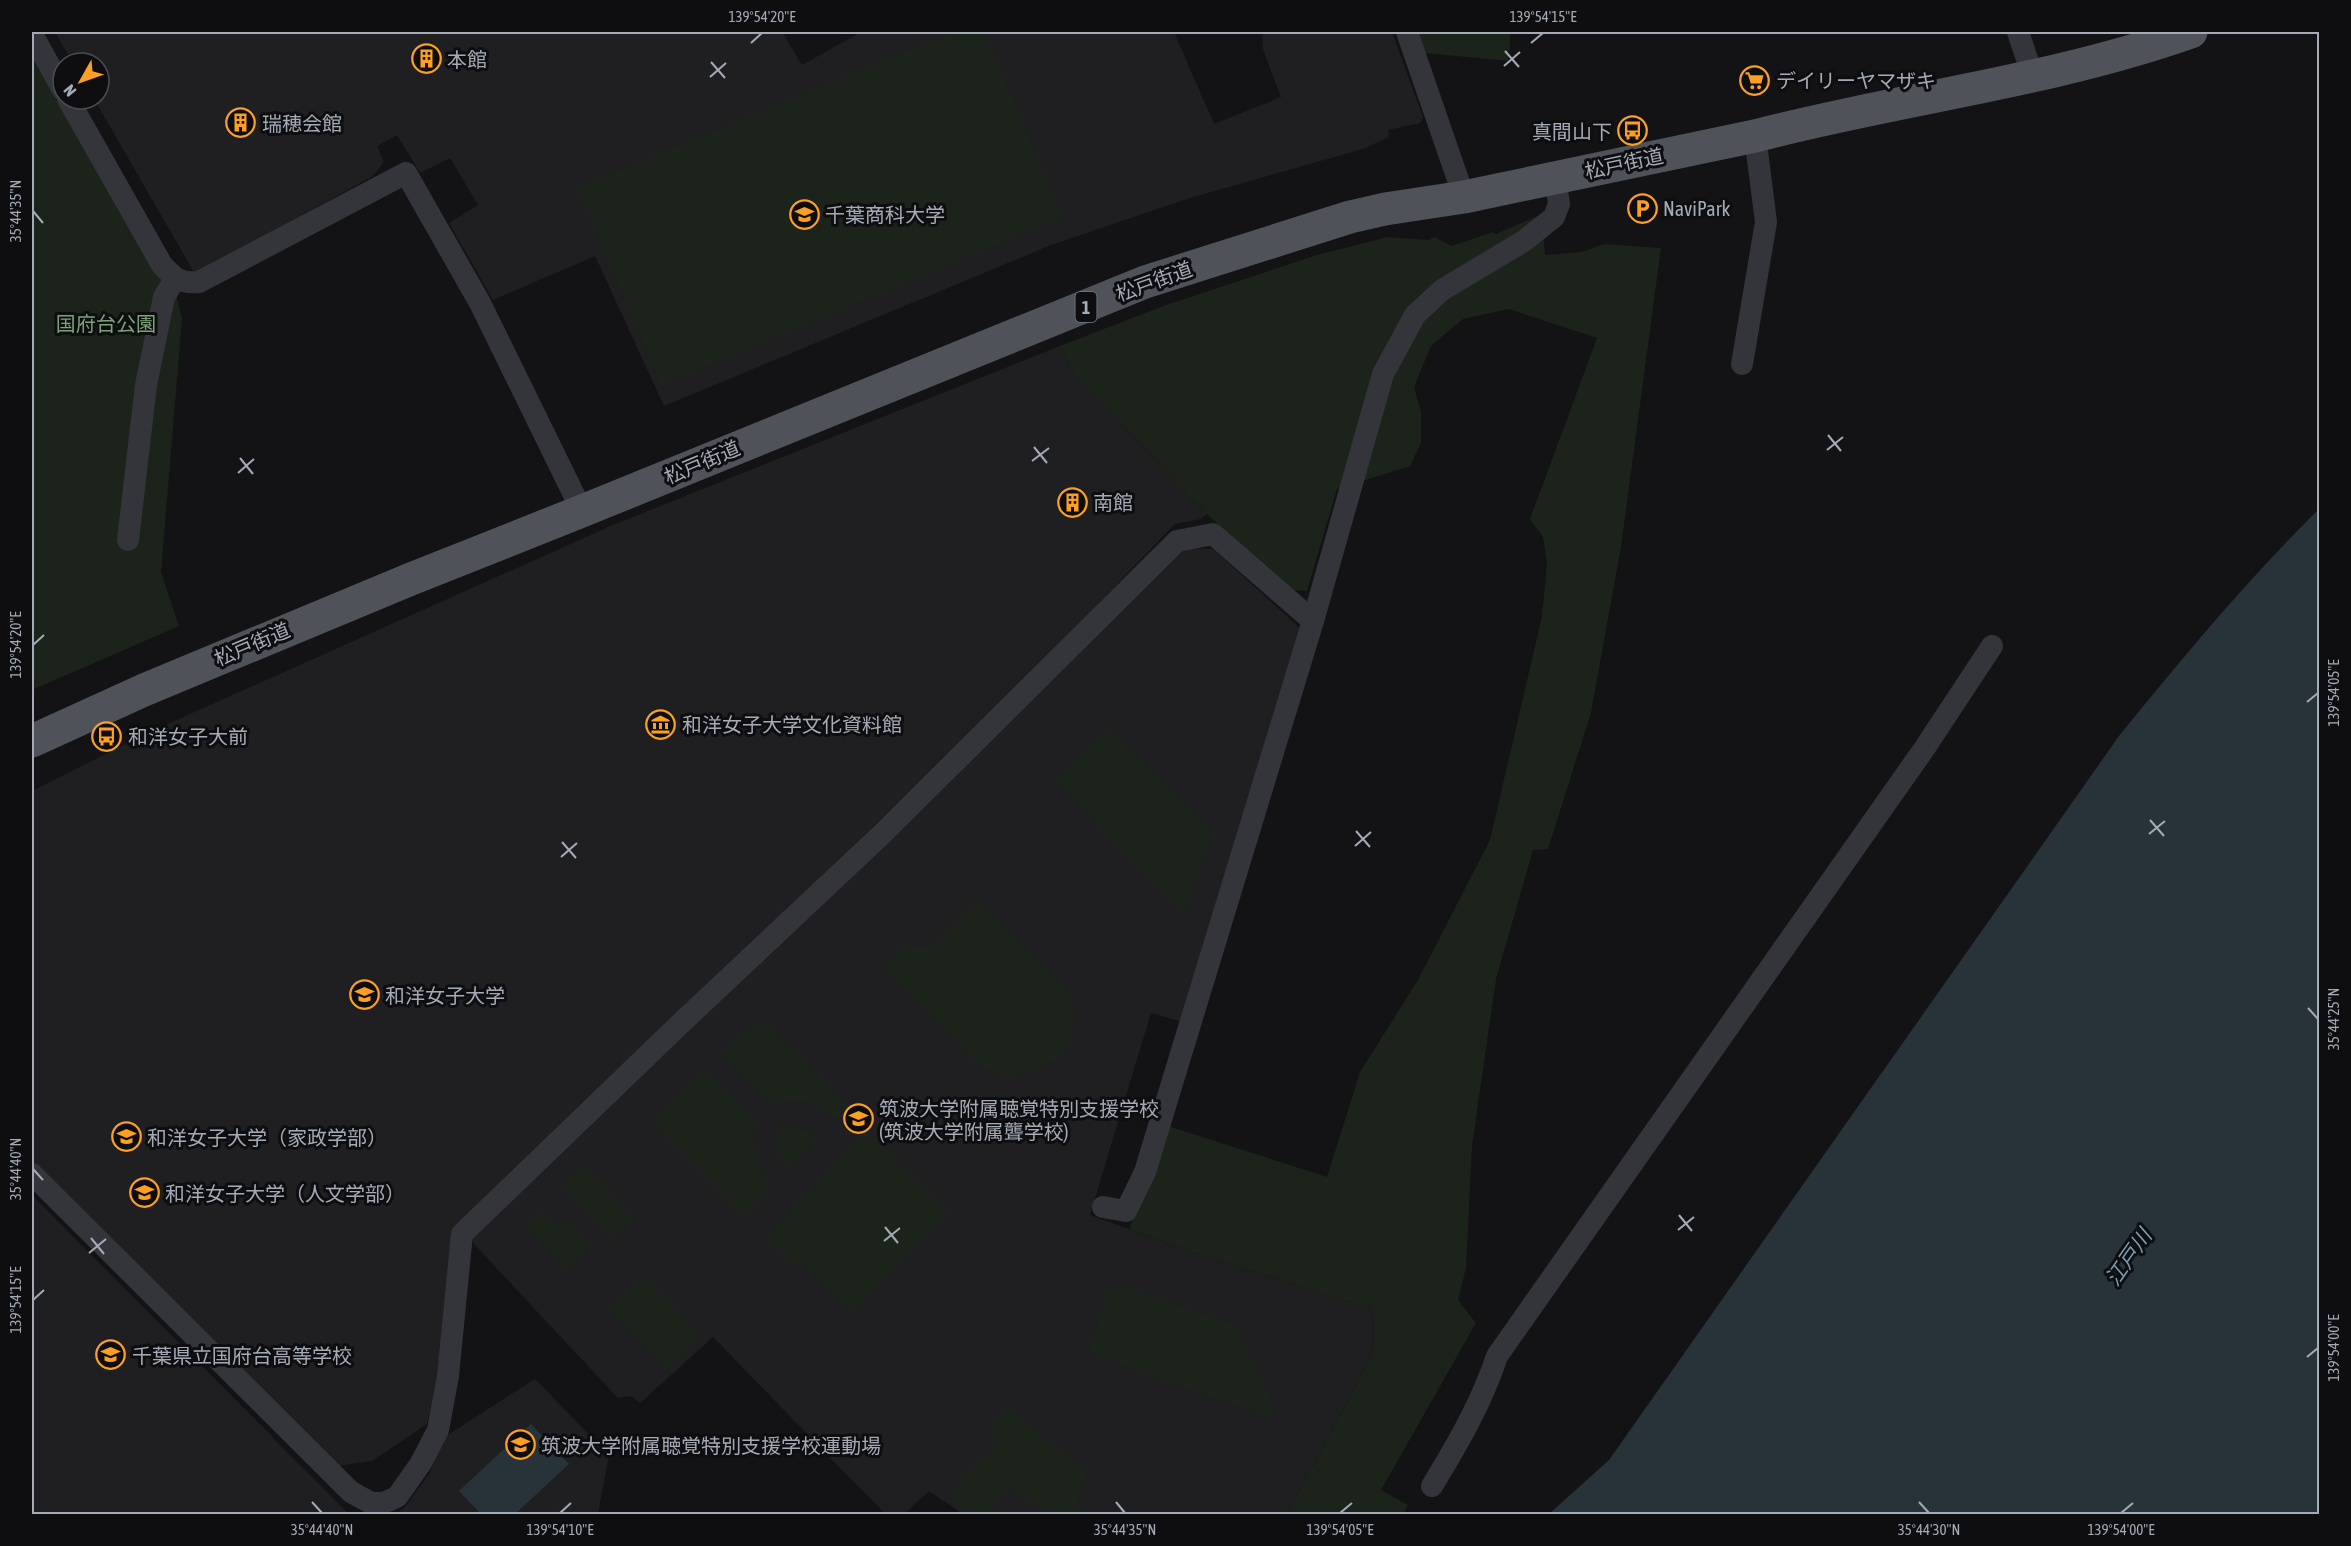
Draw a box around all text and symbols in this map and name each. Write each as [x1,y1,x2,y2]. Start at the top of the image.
text: 139°54'20"E [728,8,796,25]
text: 139°54'15"E [1509,8,1577,25]
building icon: 本館 [410,43,442,75]
place label: 本館 [447,48,487,71]
north arrow [51,51,111,111]
supermarket icon: デイリーヤマザキ [1739,64,1771,96]
place label: デイリーヤマザキ [1776,69,1936,92]
text: N [60,81,79,100]
building icon: 瑞穂会館 [225,107,257,139]
place label: 瑞穂会館 [262,112,342,135]
bus stop icon: 真間山下 [1617,115,1649,147]
place label: 真間山下 [1532,120,1612,143]
street label: 松戸街道 [1582,143,1666,183]
text: 35°44'35"N [7,180,24,242]
parking icon: NaviPark [1626,192,1658,224]
place label: NaviPark [1663,197,1731,220]
school or university icon: 千葉商科大学 [788,198,820,230]
place label: 千葉商科大学 [825,203,945,226]
street label: 松戸街道 [1112,257,1196,305]
road number: 1 [1076,292,1096,322]
park label: 国府台公園 [56,312,156,335]
street label: 松戸街道 [661,436,743,488]
building icon: 南館 [1056,486,1088,518]
place label: 南館 [1093,491,1133,514]
text: 139°54'20"E [7,611,24,679]
street label: 松戸街道 [211,618,293,670]
text: 139°54'05"E [2325,659,2342,727]
museum icon: 和洋女子大学文化資料館 [645,708,677,740]
place label: 和洋女子大学文化資料館 [682,713,902,736]
bus stop icon: 和洋女子大前 [91,720,123,752]
place label: 和洋女子大前 [128,725,248,748]
school or university icon: 和洋女子大学 [348,979,380,1011]
place label: 和洋女子大学 [385,984,505,1007]
text: 35°44'25"N [2325,988,2342,1050]
place label: 筑波大学附属聴覚特別支援学校 (筑波大学附属聾学校) [879,1097,1159,1143]
school or university icon: 筑波大学附属聴覚特別支援学校 (筑波大学附属聾学校) [842,1103,874,1135]
school or university icon: 和洋女子大学（家政学部） [110,1121,142,1153]
place label: 和洋女子大学（家政学部） [147,1126,387,1149]
text: 35°44'40"N [7,1138,24,1200]
school or university icon: 和洋女子大学（人文学部） [128,1177,160,1209]
place label: 和洋女子大学（人文学部） [165,1182,405,1205]
water label: 江戸川 [2100,1223,2157,1290]
text: 139°54'15"E [7,1266,24,1334]
text: 139°54'00"E [2325,1314,2342,1382]
school or university icon: 千葉県立国府台高等学校 [95,1339,127,1371]
place label: 千葉県立国府台高等学校 [132,1344,352,1367]
school or university icon: 筑波大学附属聴覚特別支援学校運動場 [504,1429,536,1461]
place label: 筑波大学附属聴覚特別支援学校運動場 [541,1434,881,1457]
text: 35°44'40"N [291,1521,353,1538]
text: 139°54'10"E [526,1521,594,1538]
text: 35°44'35"N [1094,1521,1156,1538]
text: 139°54'05"E [1306,1521,1374,1538]
text: 35°44'30"N [1898,1521,1960,1538]
text: 139°54'00"E [2087,1521,2155,1538]

